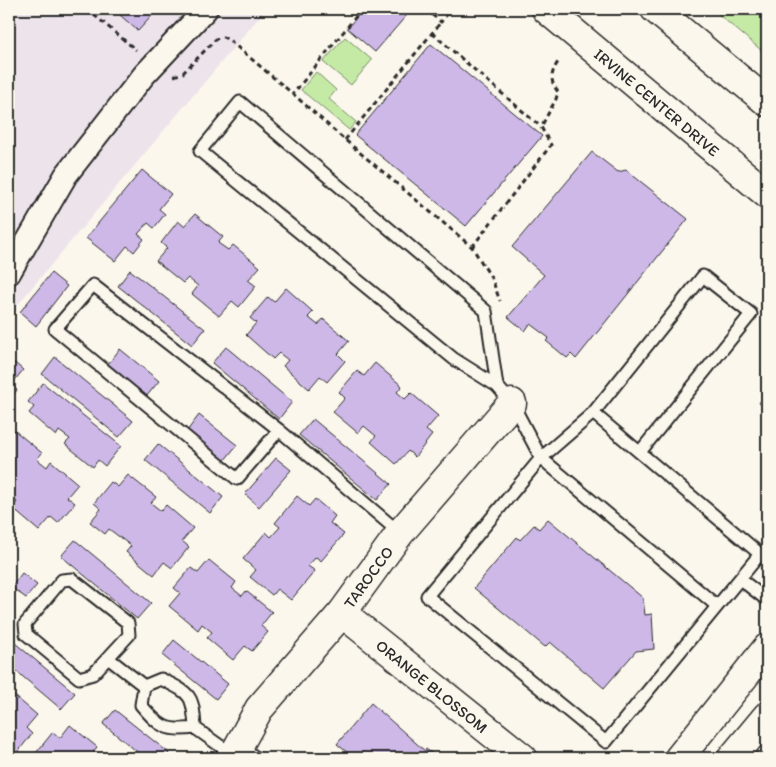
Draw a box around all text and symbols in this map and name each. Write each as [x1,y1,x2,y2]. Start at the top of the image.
street label: IRVINE CENTER DRIVE [590,44,723,160]
street label: TAROCCO [340,543,397,612]
street label: ORANGE BLOSSOM [372,635,491,737]

